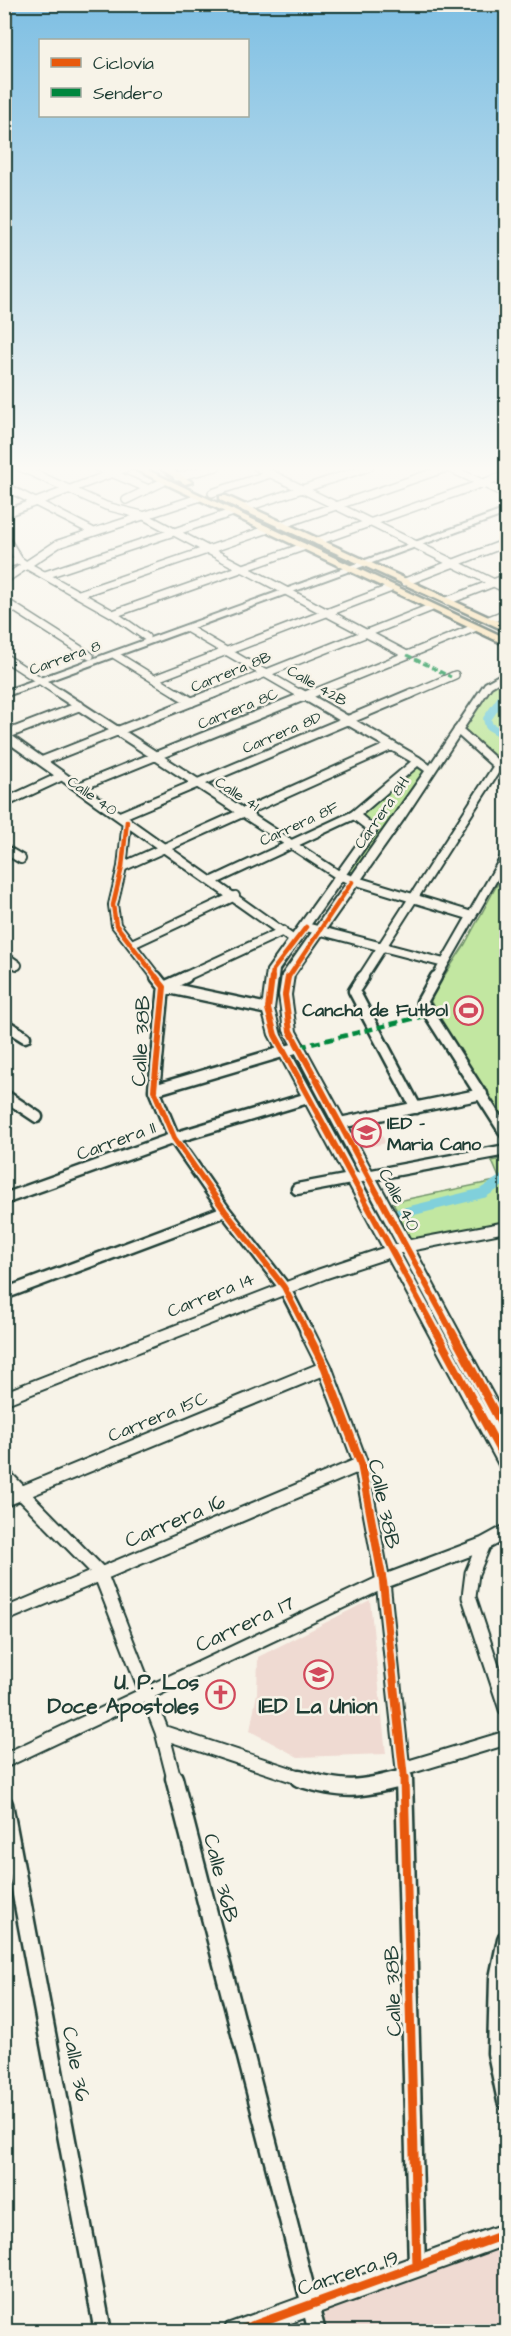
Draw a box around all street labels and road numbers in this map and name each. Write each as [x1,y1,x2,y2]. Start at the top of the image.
street label: Carrera 8 [26,635,104,681]
street label: Carrera 8B [188,646,275,698]
street label: Calle 42B [283,660,351,712]
street label: Carrera 8C [195,683,282,735]
street label: Carrera 8D [239,707,325,759]
street label: Calle 40 [63,771,122,821]
street label: Calle 41 [211,772,263,816]
street label: Carrera 8H [349,773,415,853]
street label: Carrera 8F [256,796,342,851]
street label: Calle 38B [124,995,158,1087]
street label: Carrera 11 [73,1115,159,1167]
street label: Calle 40 [372,1164,426,1236]
street label: Carrera 14 [164,1266,258,1324]
street label: Carrera 15C [104,1386,212,1448]
street label: Calle 38B [360,1456,408,1552]
street label: Carrera 16 [120,1487,230,1555]
street label: Carrera 17 [191,1588,299,1660]
street label: Calle 36B [196,1830,246,1926]
street label: Calle 38B [377,1945,409,2037]
street label: Calle 36 [55,2024,97,2104]
street label: Carrera 19 [293,2243,403,2303]

